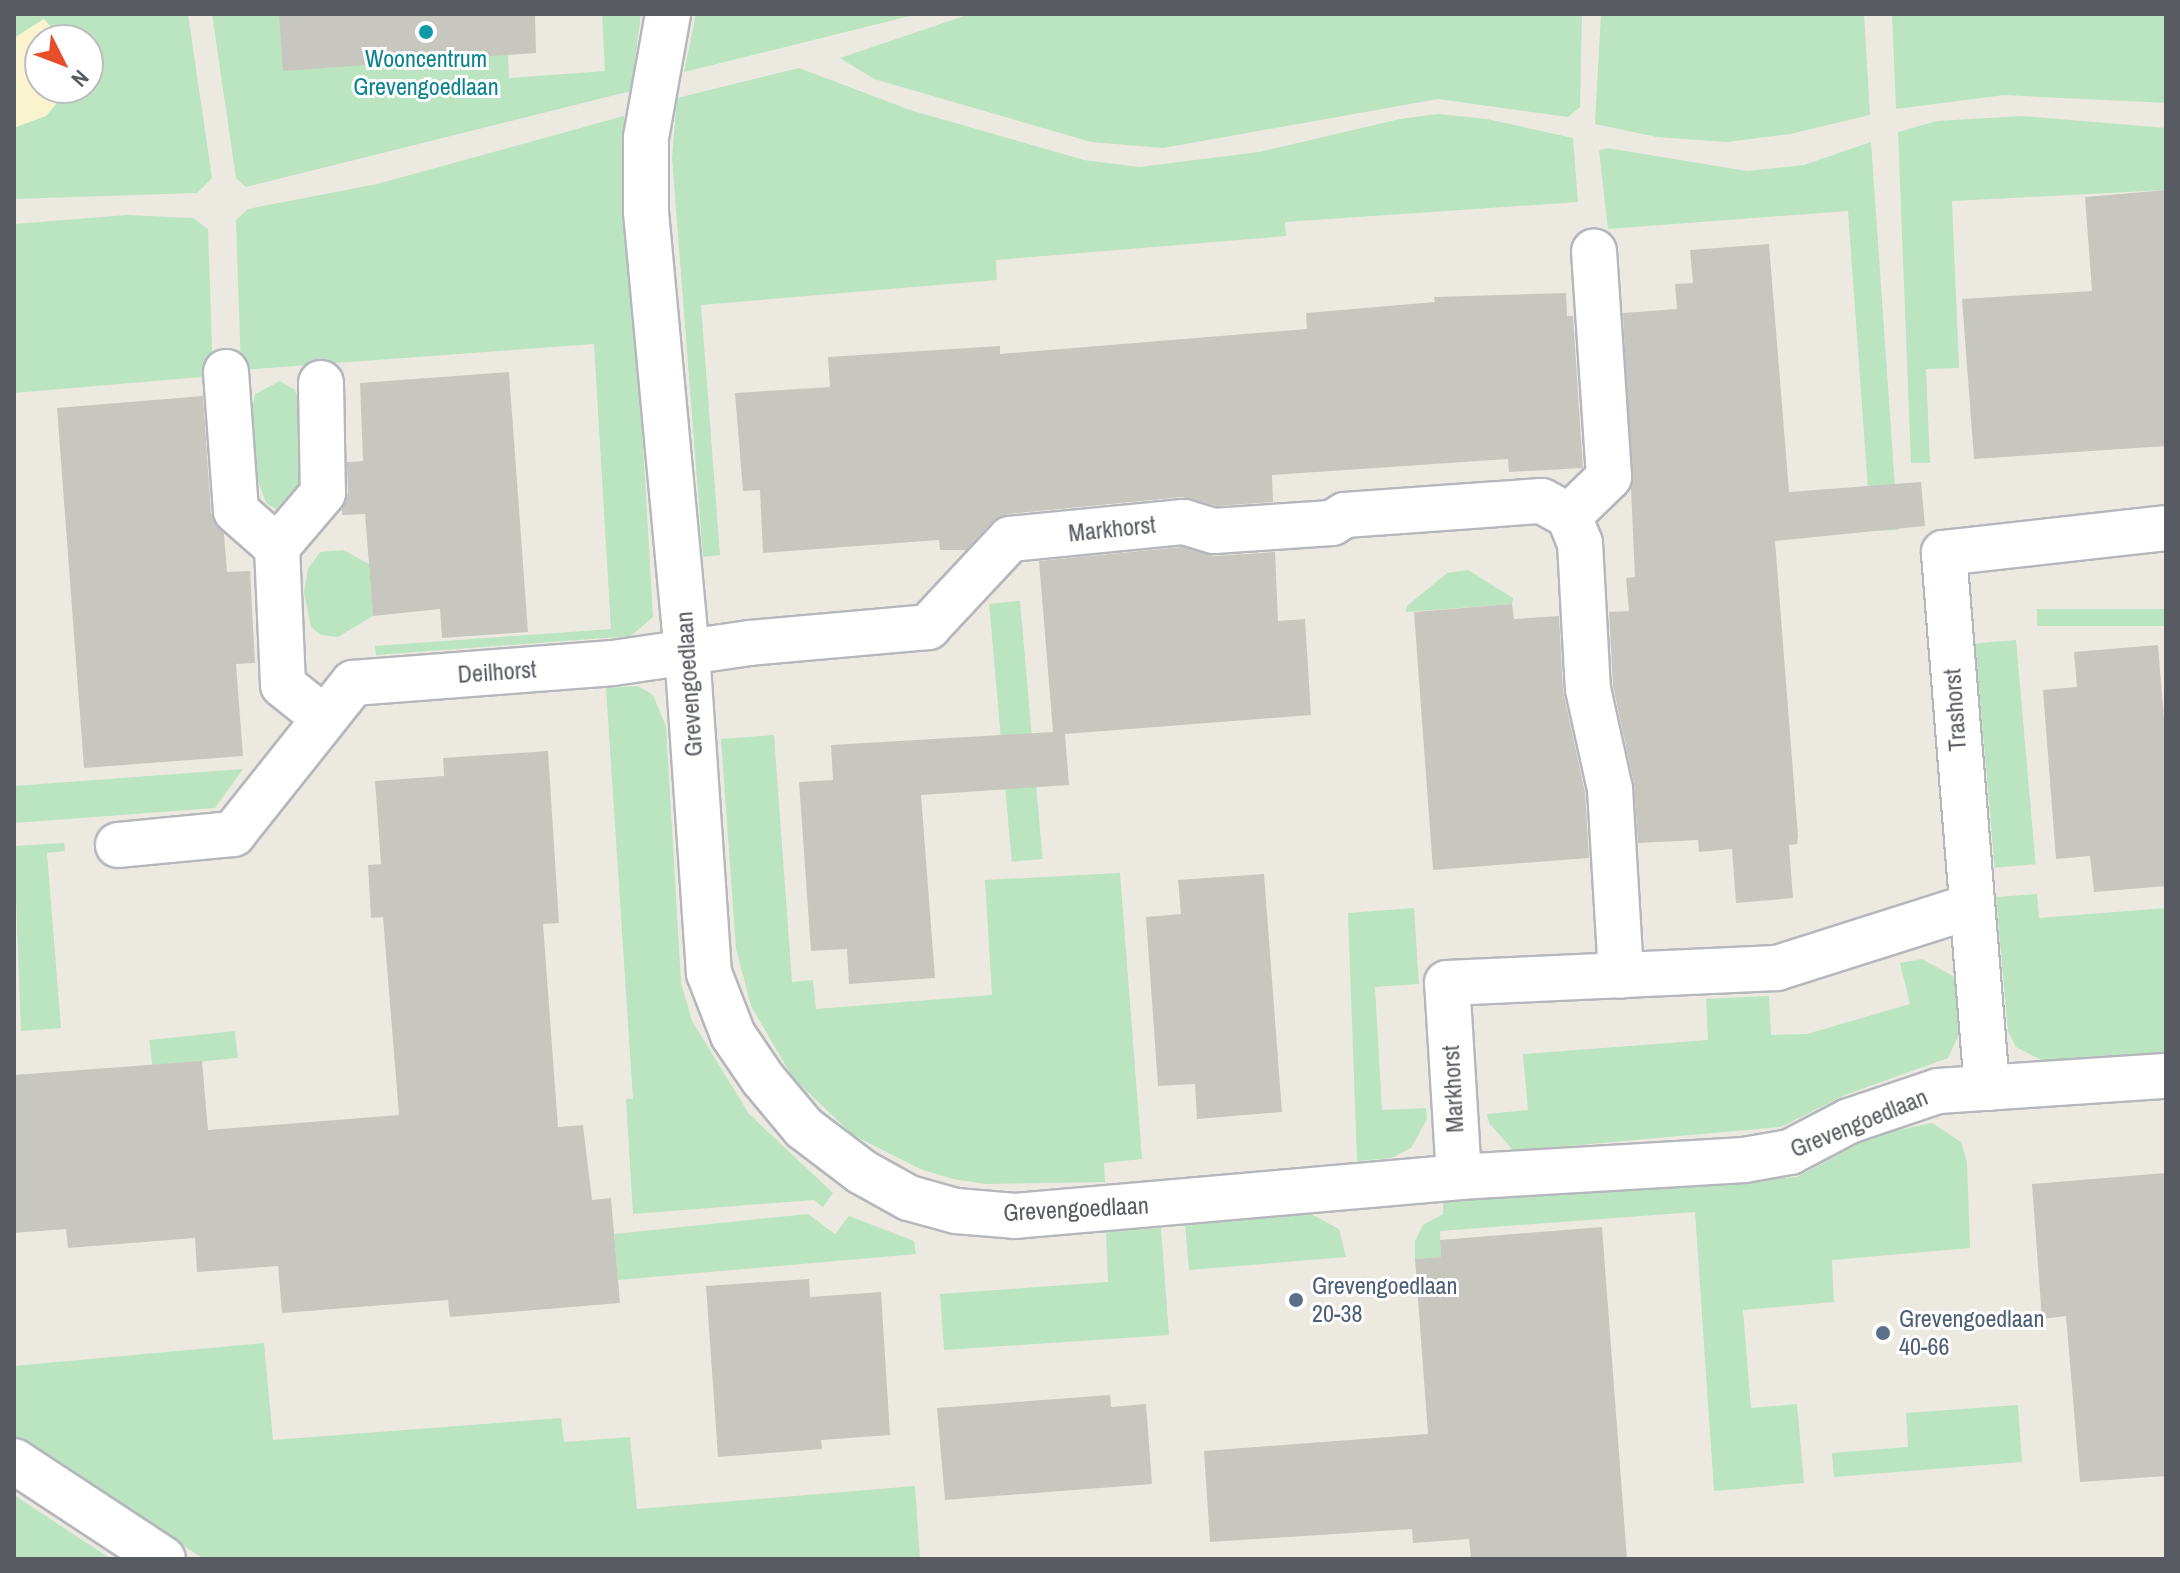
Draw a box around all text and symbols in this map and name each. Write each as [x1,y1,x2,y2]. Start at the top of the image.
marker: Wooncentrum Grevengoedlaan [417,23,435,41]
north arrow [24,24,104,104]
place label: Wooncentrum Grevengoedlaan [353,45,499,101]
text: N [65,64,96,94]
street label: Markhorst [1067,510,1157,548]
street label: Grevengoedlaan [670,610,708,758]
street label: Deilhorst [457,655,537,689]
street label: Trashorst [1938,668,1972,752]
street label: Markhorst [1436,1045,1470,1133]
street label: Grevengoedlaan [1786,1082,1932,1164]
street label: Grevengoedlaan [1003,1191,1149,1227]
place label: Grevengoedlaan 20-38 [1312,1272,1458,1328]
marker: Grevengoedlaan 20-38 [1287,1291,1305,1309]
place label: Grevengoedlaan 40-66 [1899,1305,2045,1361]
marker: Grevengoedlaan 40-66 [1874,1324,1892,1342]

